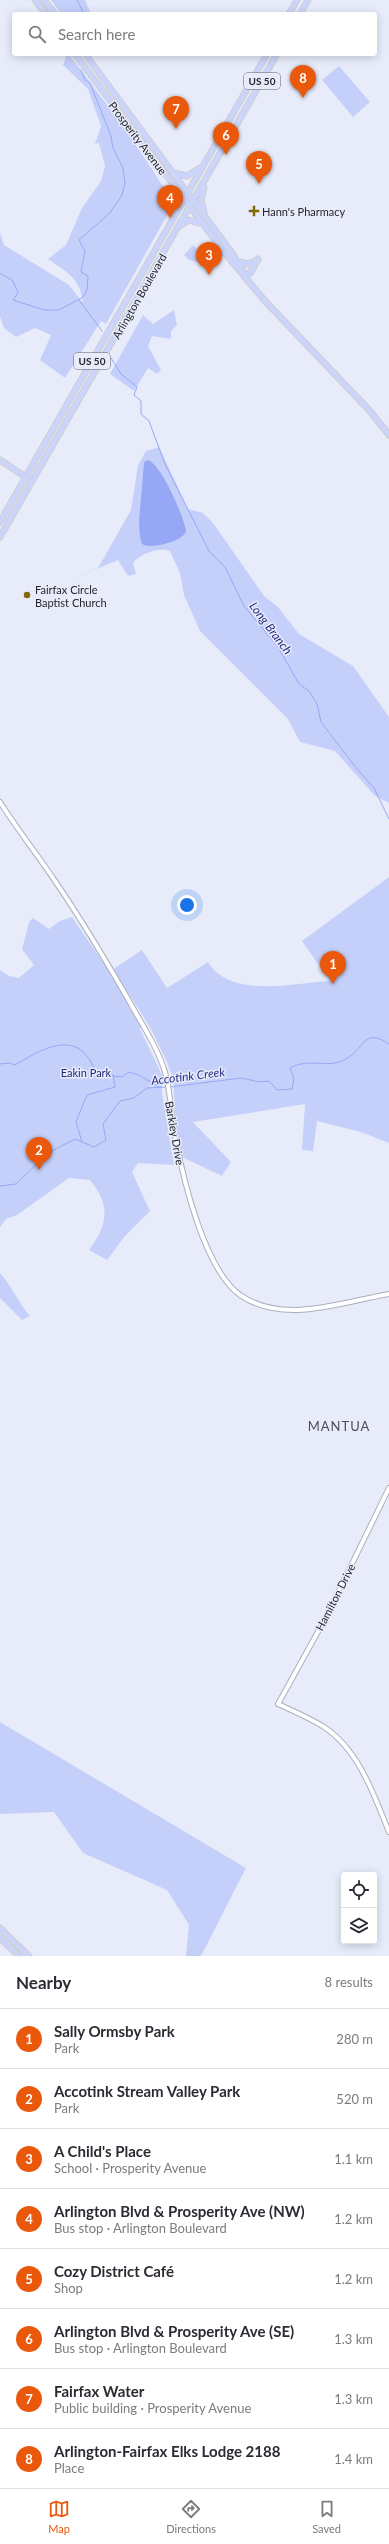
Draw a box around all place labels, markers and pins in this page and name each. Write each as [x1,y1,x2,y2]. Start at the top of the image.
pin: 8 [290,65,316,98]
pin: 7 [163,96,189,129]
pin: 6 [213,122,239,155]
pin: 5 [246,151,272,184]
pin: 4 [157,185,183,218]
place label: Hann's Pharmacy [262,205,346,218]
marker: Hann's Pharmacy [249,206,259,216]
pin: 3 [196,242,222,275]
place label: Fairfax Circle Baptist Church [35,583,107,609]
marker: Fairfax Circle Baptist Church [22,590,32,600]
pin: 1 [320,951,346,984]
pin: 2 [26,1137,52,1170]

